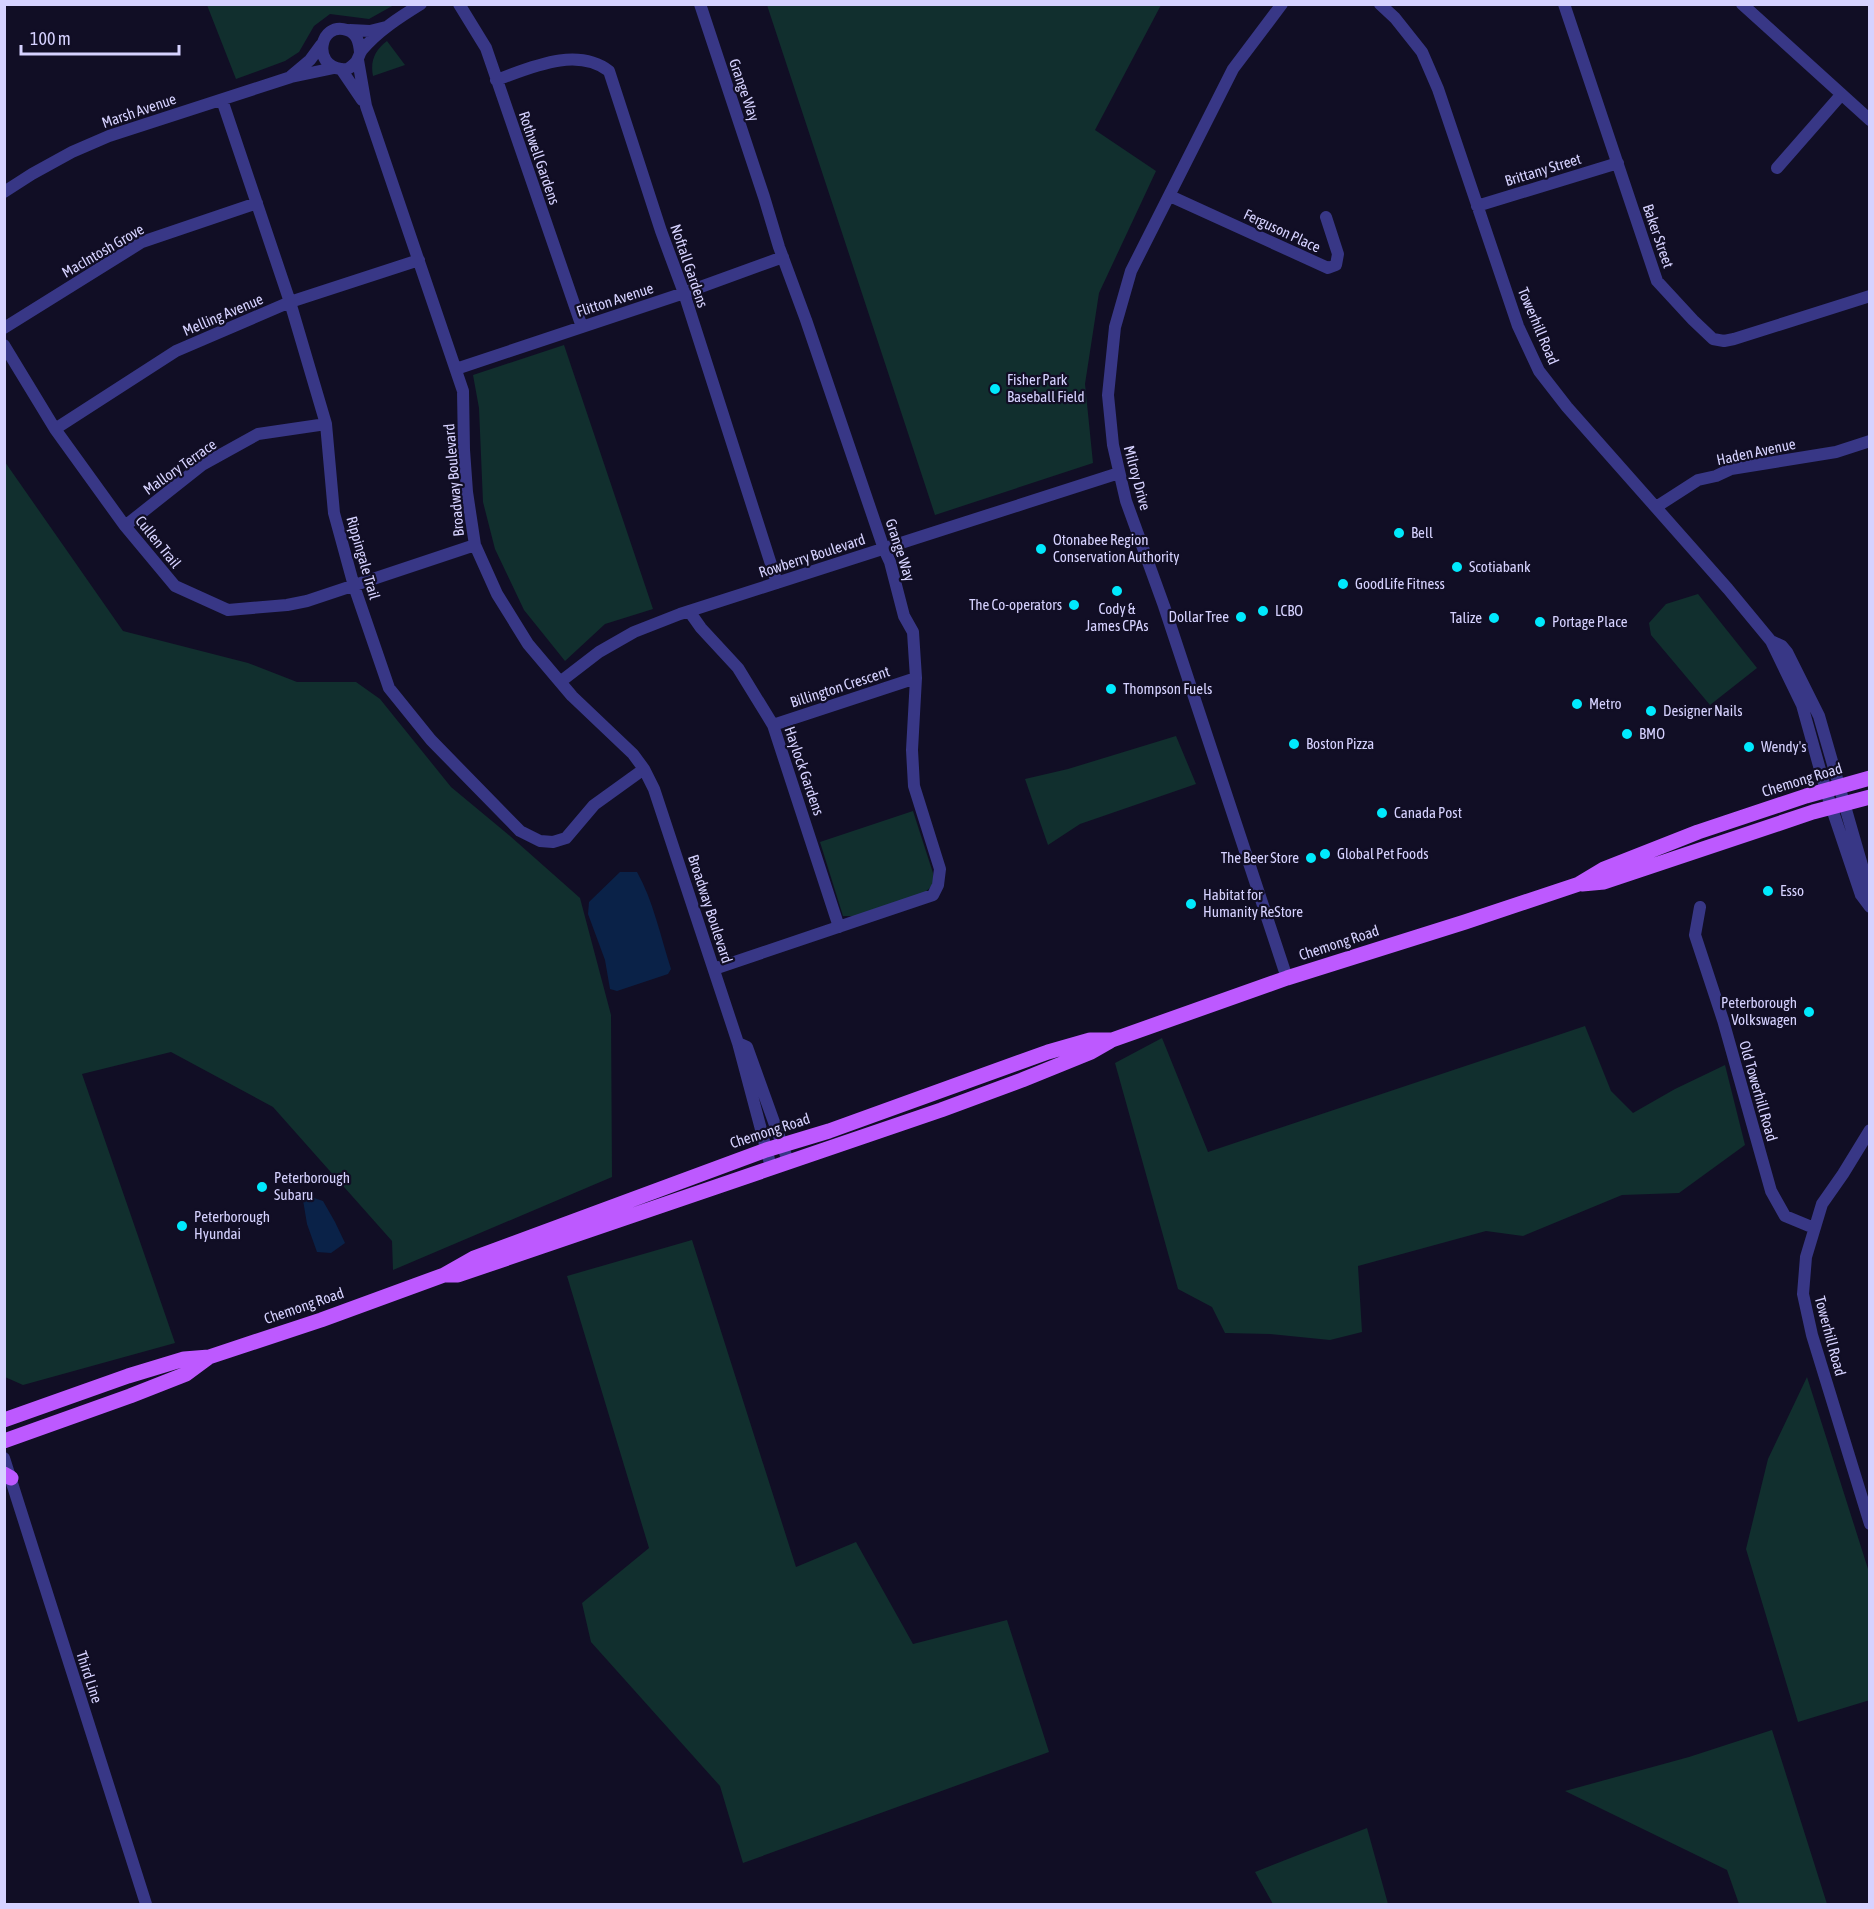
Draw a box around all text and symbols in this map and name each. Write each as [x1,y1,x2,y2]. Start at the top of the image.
scale bar [21,18,178,56]
text: 100 m [30,28,71,49]
street label: Grange Way [726,56,763,123]
street label: Marsh Avenue [99,90,178,131]
street label: Rothwell Gardens [516,109,563,207]
street label: Brittany Street [1503,150,1583,189]
street label: Baker Street [1640,202,1677,270]
street label: Ferguson Place [1241,205,1323,256]
street label: MacIntosh Grove [59,220,147,281]
street label: Noftall Gardens [667,222,712,310]
street label: Flitton Avenue [574,279,656,320]
street label: Towerhill Road [1515,285,1562,367]
street label: Melling Avenue [180,290,266,339]
place label: Fisher Park Baseball Field [1007,371,1085,405]
marker: Fisher Park Baseball Field [988,382,1002,396]
street label: Broadway Boulevard [440,423,467,537]
street label: Mallory Terrace [140,435,220,498]
street label: Haden Avenue [1715,435,1797,468]
street label: Milroy Drive [1121,444,1154,512]
street label: Cullen Trail [132,512,185,571]
street label: Rippingale Trail [343,514,383,602]
street label: Grange Way [882,516,919,583]
place label: Bell [1411,524,1433,541]
marker: Bell [1392,526,1406,540]
street label: Rowberry Boulevard [757,530,867,581]
place label: Otonabee Region Conservation Authority [1053,531,1179,565]
marker: Otonabee Region Conservation Authority [1034,542,1048,556]
place label: Scotiabank [1469,558,1531,575]
marker: Scotiabank [1450,560,1464,574]
place label: GoodLife Fitness [1355,575,1445,592]
marker: GoodLife Fitness [1336,577,1350,591]
marker: Cody & James CPAs [1110,584,1124,598]
place label: The Co-operators [969,596,1062,613]
marker: The Co-operators [1067,598,1081,612]
place label: Cody & James CPAs [1086,600,1148,634]
place label: LCBO [1275,602,1303,619]
marker: LCBO [1256,604,1270,618]
place label: Dollar Tree [1168,608,1229,625]
place label: Talize [1450,609,1482,626]
marker: Dollar Tree [1234,610,1248,624]
marker: Talize [1487,611,1501,625]
place label: Portage Place [1552,613,1628,630]
marker: Portage Place [1533,615,1547,629]
street label: Billington Crescent [788,662,892,711]
place label: Thompson Fuels [1123,680,1212,697]
marker: Thompson Fuels [1104,682,1118,696]
place label: Metro [1589,695,1622,712]
marker: Metro [1570,697,1584,711]
place label: Designer Nails [1663,702,1743,719]
marker: Designer Nails [1644,704,1658,718]
street label: Haylock Gardens [781,724,828,817]
place label: BMO [1639,725,1665,742]
marker: BMO [1620,727,1634,741]
place label: Boston Pizza [1306,735,1374,752]
marker: Boston Pizza [1287,737,1301,751]
place label: Wendy's [1761,738,1807,755]
marker: Wendy's [1742,740,1756,754]
street label: Chemong Road [1760,759,1844,800]
place label: Canada Post [1394,804,1462,821]
marker: Canada Post [1375,806,1389,820]
place label: Global Pet Foods [1337,845,1429,862]
marker: Global Pet Foods [1318,847,1332,861]
place label: The Beer Store [1221,849,1299,866]
marker: The Beer Store [1304,851,1318,865]
street label: Broadway Boulevard [685,852,736,965]
place label: Esso [1780,882,1804,899]
marker: Esso [1761,884,1775,898]
place label: Habitat for Humanity ReStore [1203,886,1303,920]
marker: Habitat for Humanity ReStore [1184,897,1198,911]
street label: Chemong Road [1297,922,1381,963]
place label: Peterborough Volkswagen [1721,994,1797,1028]
marker: Peterborough Volkswagen [1802,1005,1816,1019]
street label: Old Towerhill Road [1736,1039,1781,1143]
street label: Chemong Road [728,1110,812,1151]
place label: Peterborough Subaru [274,1169,350,1203]
marker: Peterborough Subaru [255,1180,269,1194]
place label: Peterborough Hyundai [194,1208,270,1242]
marker: Peterborough Hyundai [175,1219,189,1233]
street label: Chemong Road [262,1284,346,1327]
street label: Towerhill Road [1812,1294,1849,1378]
street label: Third Line [73,1649,106,1705]

